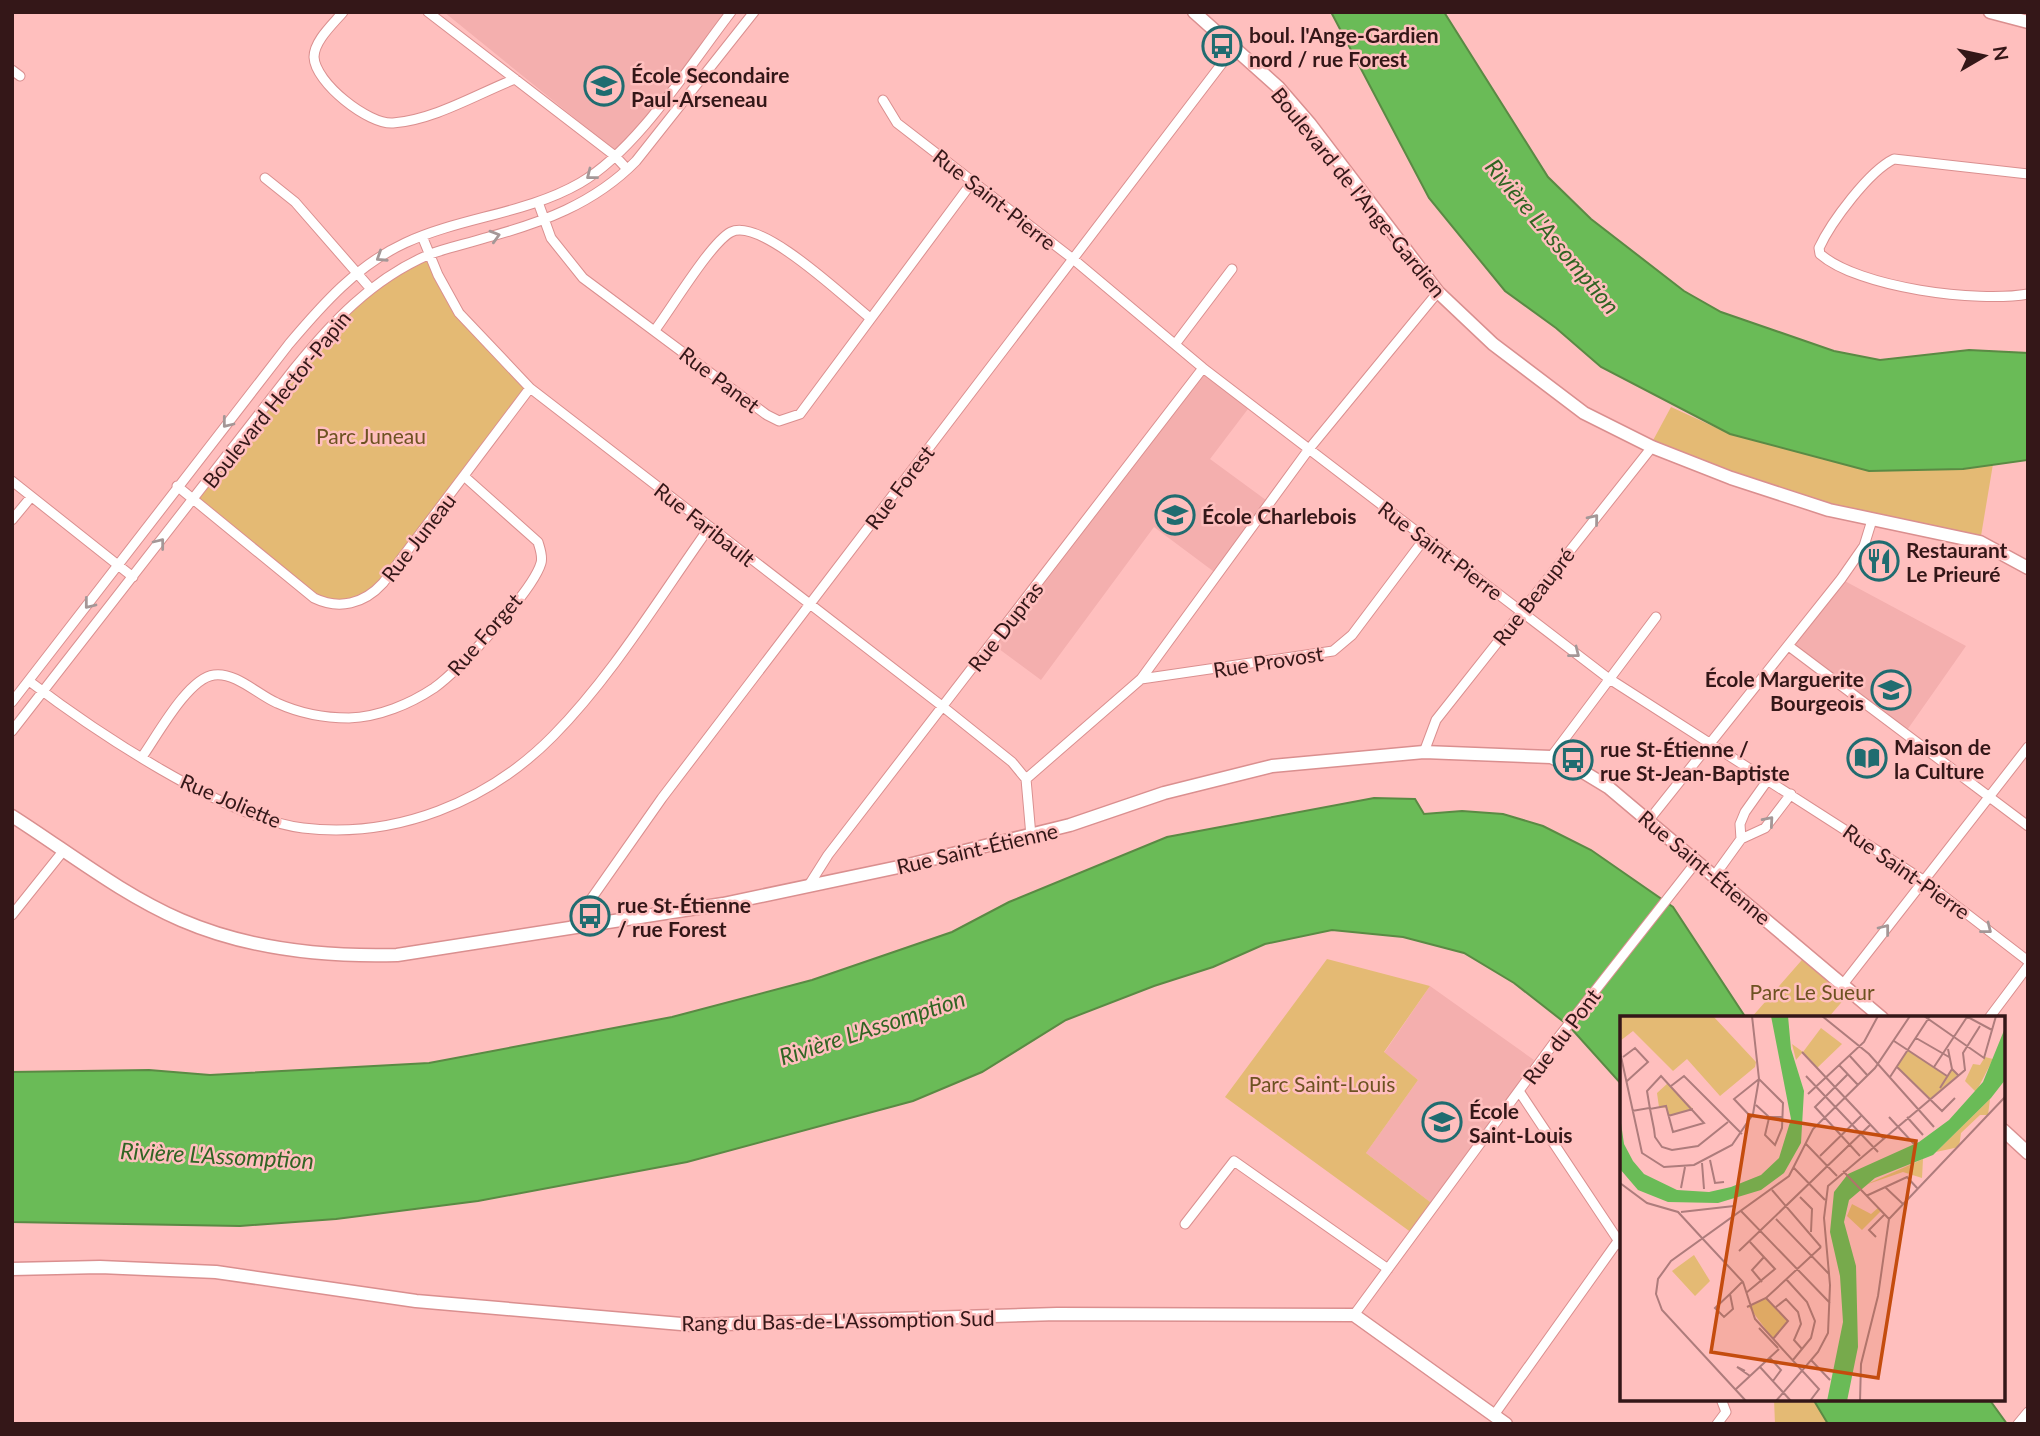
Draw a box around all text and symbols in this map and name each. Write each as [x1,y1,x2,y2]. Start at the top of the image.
north arrow [1949,21,2019,91]
place label: boul. l'Ange-Gardien nord / rue Forest [1249,22,1439,71]
bus stop icon: boul. l'Ange-Gardien nord / rue Forest [1201,25,1243,67]
text: N [1989,44,2014,62]
place label: École Secondaire Paul-Arseneau [631,62,789,111]
school or university icon: École Secondaire Paul-Arseneau [583,65,625,107]
street label: Boulevard de l'Ange-Gardien [1267,82,1451,302]
street label: Rue Saint-Pierre [929,143,1061,255]
water label: Rivière L'Assomption [1480,153,1626,319]
one-way arrow [586,166,599,179]
one-way arrow [489,229,501,244]
one-way arrow [376,249,389,262]
street label: Boulevard Hector-Papin [197,305,355,493]
street label: Rue Panet [675,341,765,418]
one-way arrow [222,415,235,427]
park label: Parc Juneau [316,423,426,448]
street label: Rue Forest [859,440,939,534]
street label: Rue Faribault [650,477,761,571]
street label: Rue Juneau [376,488,460,586]
school or university icon: École Charlebois [1154,494,1196,536]
street label: Rue Saint-Pierre [1374,495,1508,605]
place label: École Charlebois [1202,503,1356,528]
one-way arrow [1586,515,1598,528]
place label: Restaurant Le Prieuré [1906,537,2008,586]
one-way arrow [152,538,165,550]
restaurant icon: Restaurant Le Prieuré [1858,540,1900,582]
street label: Rue Beaupré [1487,542,1579,650]
street label: Rue Dupras [962,576,1048,676]
street label: Rue Forget [442,588,527,680]
one-way arrow [84,596,97,608]
street label: Rue Provost [1211,640,1325,682]
one-way arrow [1567,644,1580,657]
place label: École Marguerite Bourgeois [1705,666,1864,715]
school or university icon: École Marguerite Bourgeois [1870,669,1912,711]
place label: Maison de la Culture [1894,734,1991,783]
place label: rue St-Étienne / rue St-Jean-Baptiste [1600,736,1790,785]
library icon: Maison de la Culture [1846,737,1888,779]
bus stop icon: rue St-Étienne / rue St-Jean-Baptiste [1552,739,1594,781]
street label: Rue Joliette [177,768,285,832]
street label: Rue Saint-Étienne [1634,804,1776,930]
one-way arrow [1761,816,1773,829]
street label: Rue Saint-Étienne [894,817,1060,879]
street label: Rue Saint-Pierre [1839,818,1975,924]
place label: rue St-Étienne / rue Forest [617,892,751,941]
bus stop icon: rue St-Étienne / rue Forest [569,895,611,937]
one-way arrow [1979,921,1992,934]
one-way arrow [1877,924,1890,936]
park label: Parc Le Sueur [1749,979,1875,1004]
street label: Rue du Pont [1517,983,1605,1089]
water label: Rivière L'Assomption [775,984,969,1070]
inset map [1620,1016,2005,1401]
park label: Parc Saint-Louis [1249,1071,1395,1096]
place label: École Saint-Louis [1469,1098,1573,1147]
school or university icon: École Saint-Louis [1421,1101,1463,1143]
water label: Rivière L'Assomption [119,1136,315,1174]
street label: Rang du Bas-de-L'Assomption Sud [681,1305,995,1335]

